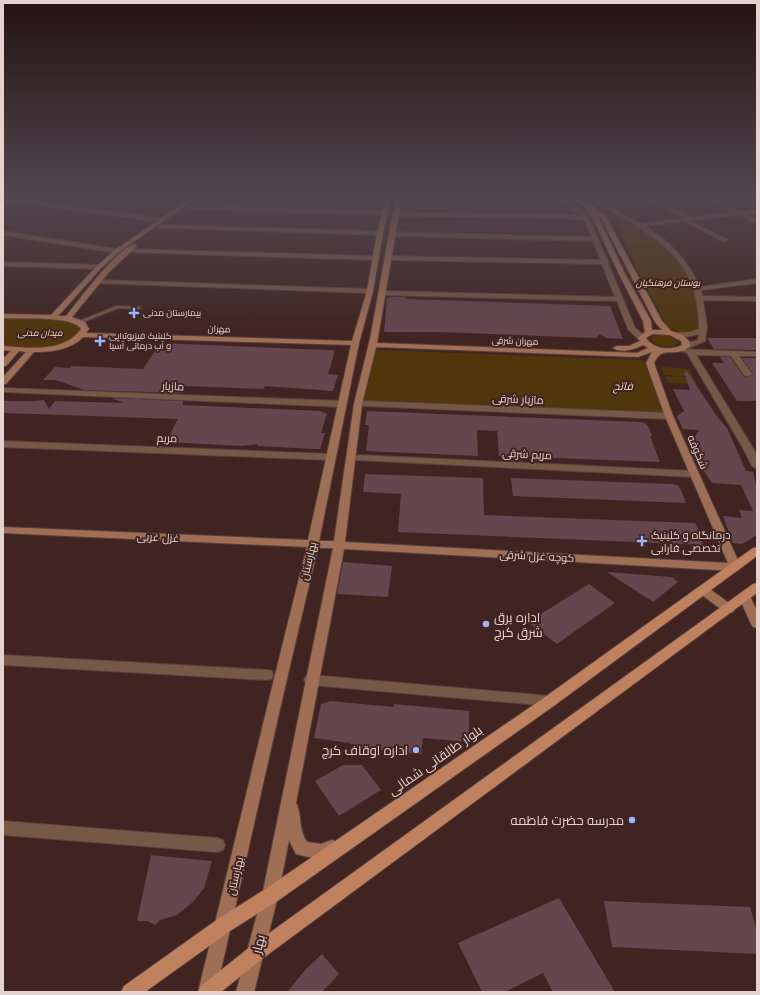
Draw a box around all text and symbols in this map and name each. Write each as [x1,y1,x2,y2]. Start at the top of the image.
park label: بوستان فرهنگیان [636,276,701,289]
place label: بیمارستان مدنی [143,306,201,319]
marker: بیمارستان مدنی [128,307,140,319]
street label: مهران [207,322,231,335]
park label: میدان مدنی [18,326,63,339]
place label: کلینیک فیزیوتراپی و آب درمانی آسیا [109,329,171,352]
street label: مهران شرقی [491,333,539,348]
marker: کلینیک فیزیوتراپی و آب درمانی آسیا [94,335,106,347]
street label: مازیار [161,378,184,393]
park label: فاتح [612,378,634,394]
street label: مازیار شرقی [492,390,544,407]
street label: مریم [156,430,178,446]
street label: شکوفه [685,432,712,471]
street label: مریم شرقی [502,445,552,463]
place label: درمانگاه و کلینیک تخصصی فارابی [651,527,731,555]
street label: غزل غربی [136,528,180,545]
marker: درمانگاه و کلینیک تخصصی فارابی [636,535,648,547]
street label: بهارستان [295,540,320,582]
street label: کوچه غزل شرقی [499,546,575,565]
place label: اداره برق شرق کرج [494,608,543,641]
marker: اداره برق شرق کرج [481,619,491,629]
street label: بلوار طالقانی شمالی [384,721,486,799]
place label: اداره اوقاف کرج [322,741,408,759]
marker: اداره اوقاف کرج [411,745,421,755]
place label: مدرسه حضرت فاطمه [511,811,624,829]
marker: مدرسه حضرت فاطمه [627,815,637,825]
street label: بهارستان [223,855,246,897]
street label: بهار [247,932,269,957]

